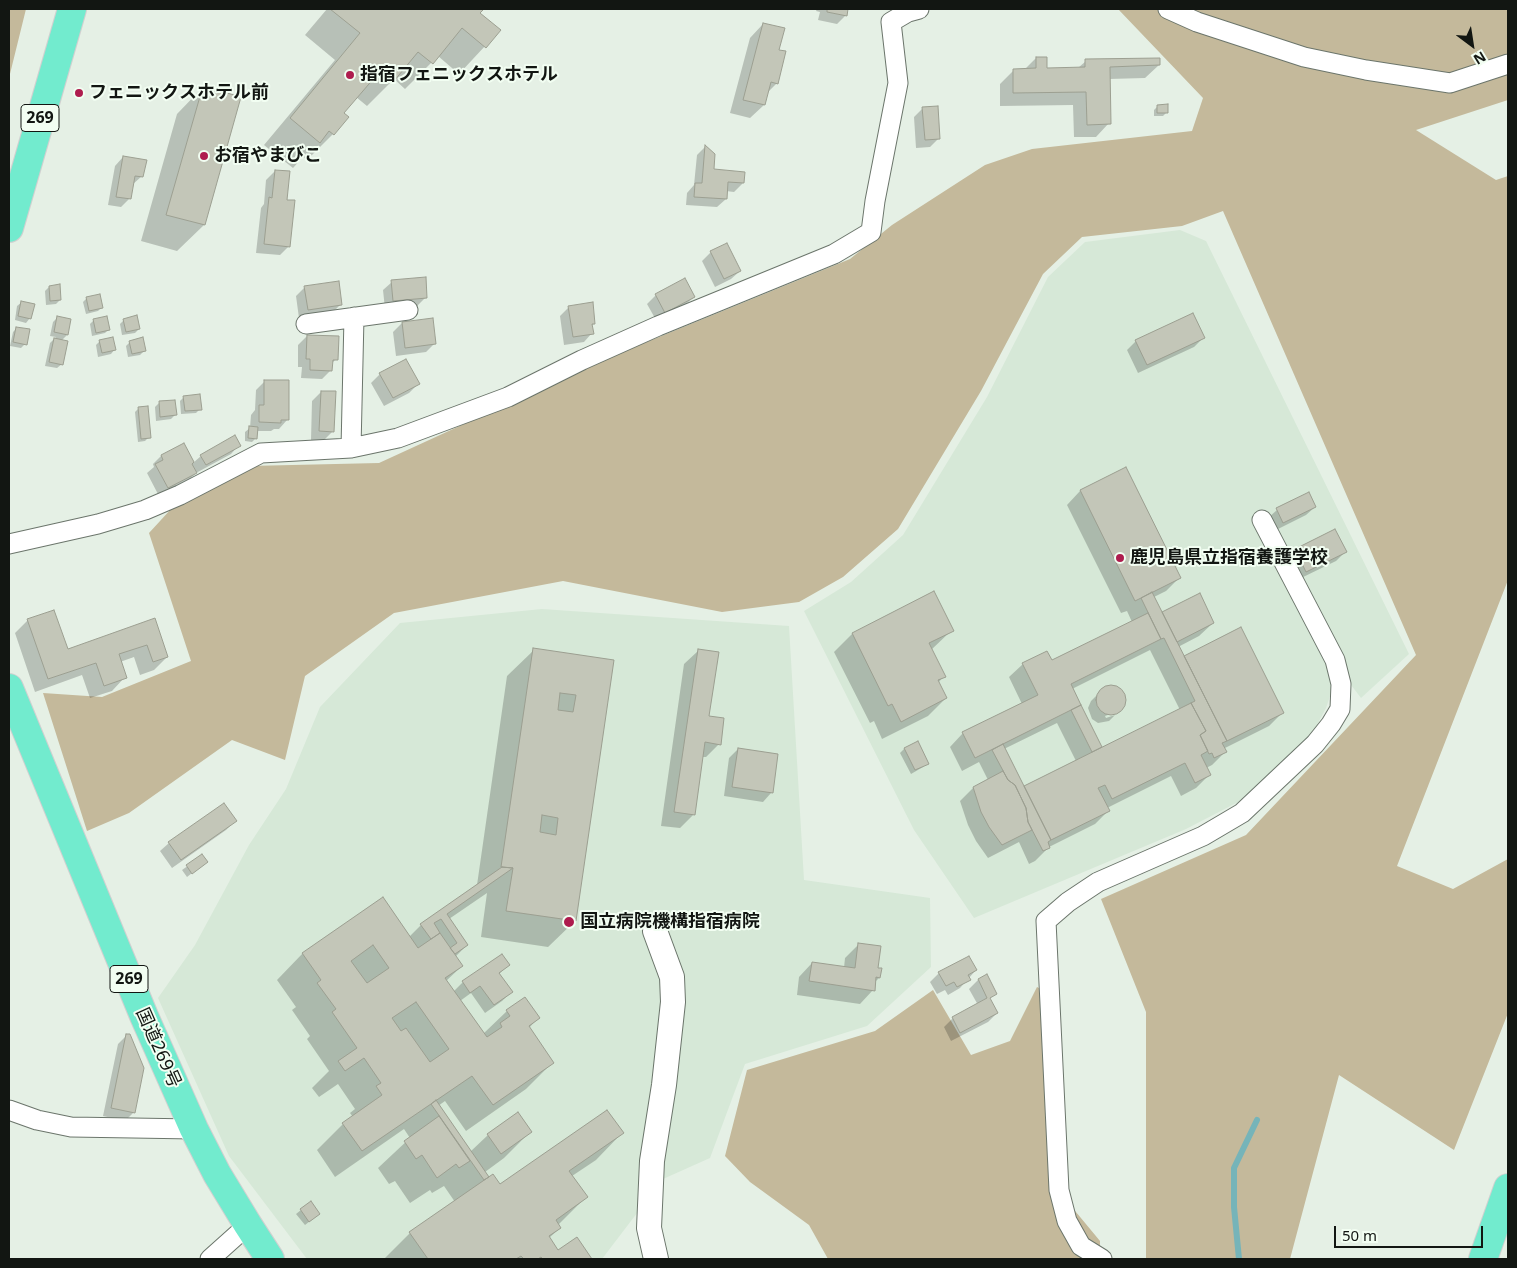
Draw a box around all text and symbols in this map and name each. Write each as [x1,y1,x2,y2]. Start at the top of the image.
north arrow [1447,20,1497,70]
text: N [1470,47,1490,69]
place label: 指宿フェニックスホテル [360,64,558,86]
marker: 指宿フェニックスホテル [344,69,356,81]
place label: フェニックスホテル前 [89,82,269,104]
marker: フェニックスホテル前 [73,87,85,99]
road number: 269 [21,105,59,132]
place label: お宿やまびこ [214,145,322,167]
marker: お宿やまびこ [198,150,210,162]
place label: 鹿児島県立指宿養護学校 [1130,547,1328,569]
marker: 鹿児島県立指宿養護学校 [1114,552,1126,564]
place label: 国立病院機構指宿病院 [580,911,760,933]
marker: 国立病院機構指宿病院 [562,915,576,929]
road number: 269 [110,966,148,992]
street label: 国道269号 [131,1005,185,1091]
scale bar [1337,1216,1486,1248]
text: 50 m [1342,1225,1377,1245]

